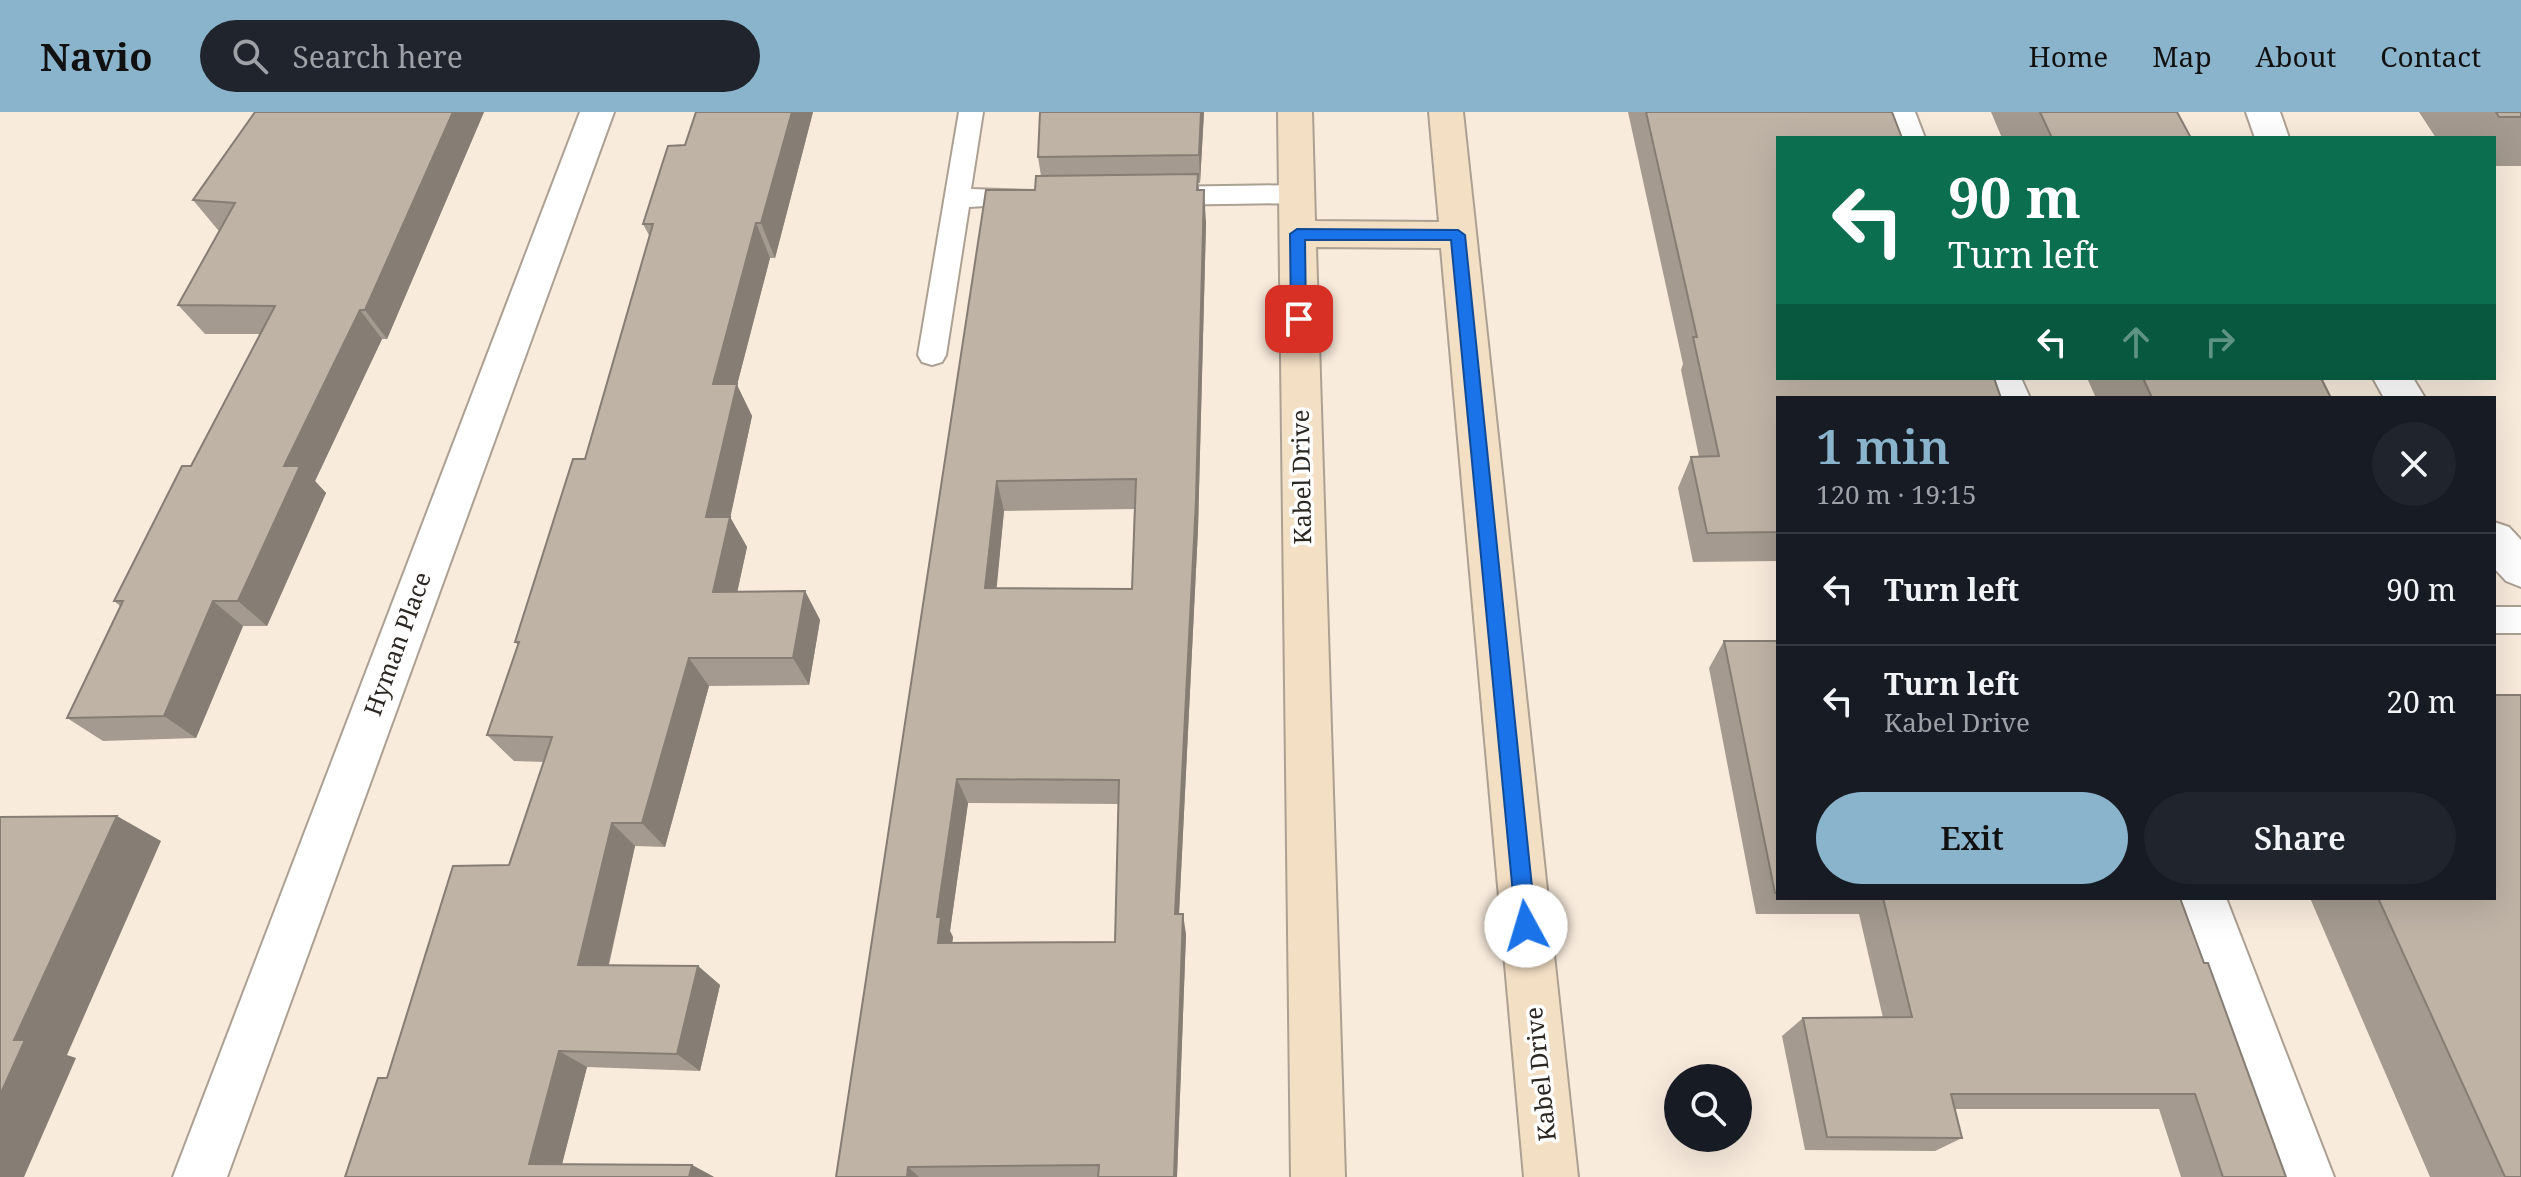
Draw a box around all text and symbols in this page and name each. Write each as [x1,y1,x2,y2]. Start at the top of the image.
search box [200,20,760,92]
text: Navio [40,30,152,82]
icon: search [228,34,272,78]
text: Search here [292,36,463,77]
text: Home [2029,37,2108,75]
text: Map [2152,37,2212,75]
text: About [2256,37,2336,75]
text: Contact [2380,37,2481,75]
text: 90 m [1948,158,2081,234]
icon: left [1816,168,1920,272]
text: Turn left [1948,230,2099,279]
pin [1265,285,1333,353]
icon: arrive [1277,297,1321,341]
icon: left [2030,320,2074,364]
icon: ahead [2114,320,2158,364]
icon: right [2198,320,2242,364]
street label: Kabel Drive [1283,409,1318,545]
text: 1 min [1816,413,1950,478]
button: close [2372,422,2456,506]
text: 120 m · 19:15 [1816,476,1977,512]
street label: Hyman Place [355,567,438,720]
icon: left [1816,567,1860,611]
text: Turn left [1884,569,2019,610]
text: 90 m [2386,569,2456,610]
text: Turn left [1884,663,2019,704]
icon: left [1816,679,1860,723]
text: 20 m [2386,681,2456,722]
text: Kabel Drive [1884,704,2030,740]
button: Exit [1816,792,2128,884]
button: Share [2144,792,2456,884]
position arrow [1484,884,1568,968]
street label: Kabel Drive [1516,1005,1563,1143]
map controls [1664,1064,1752,1152]
button: search [1664,1064,1752,1152]

